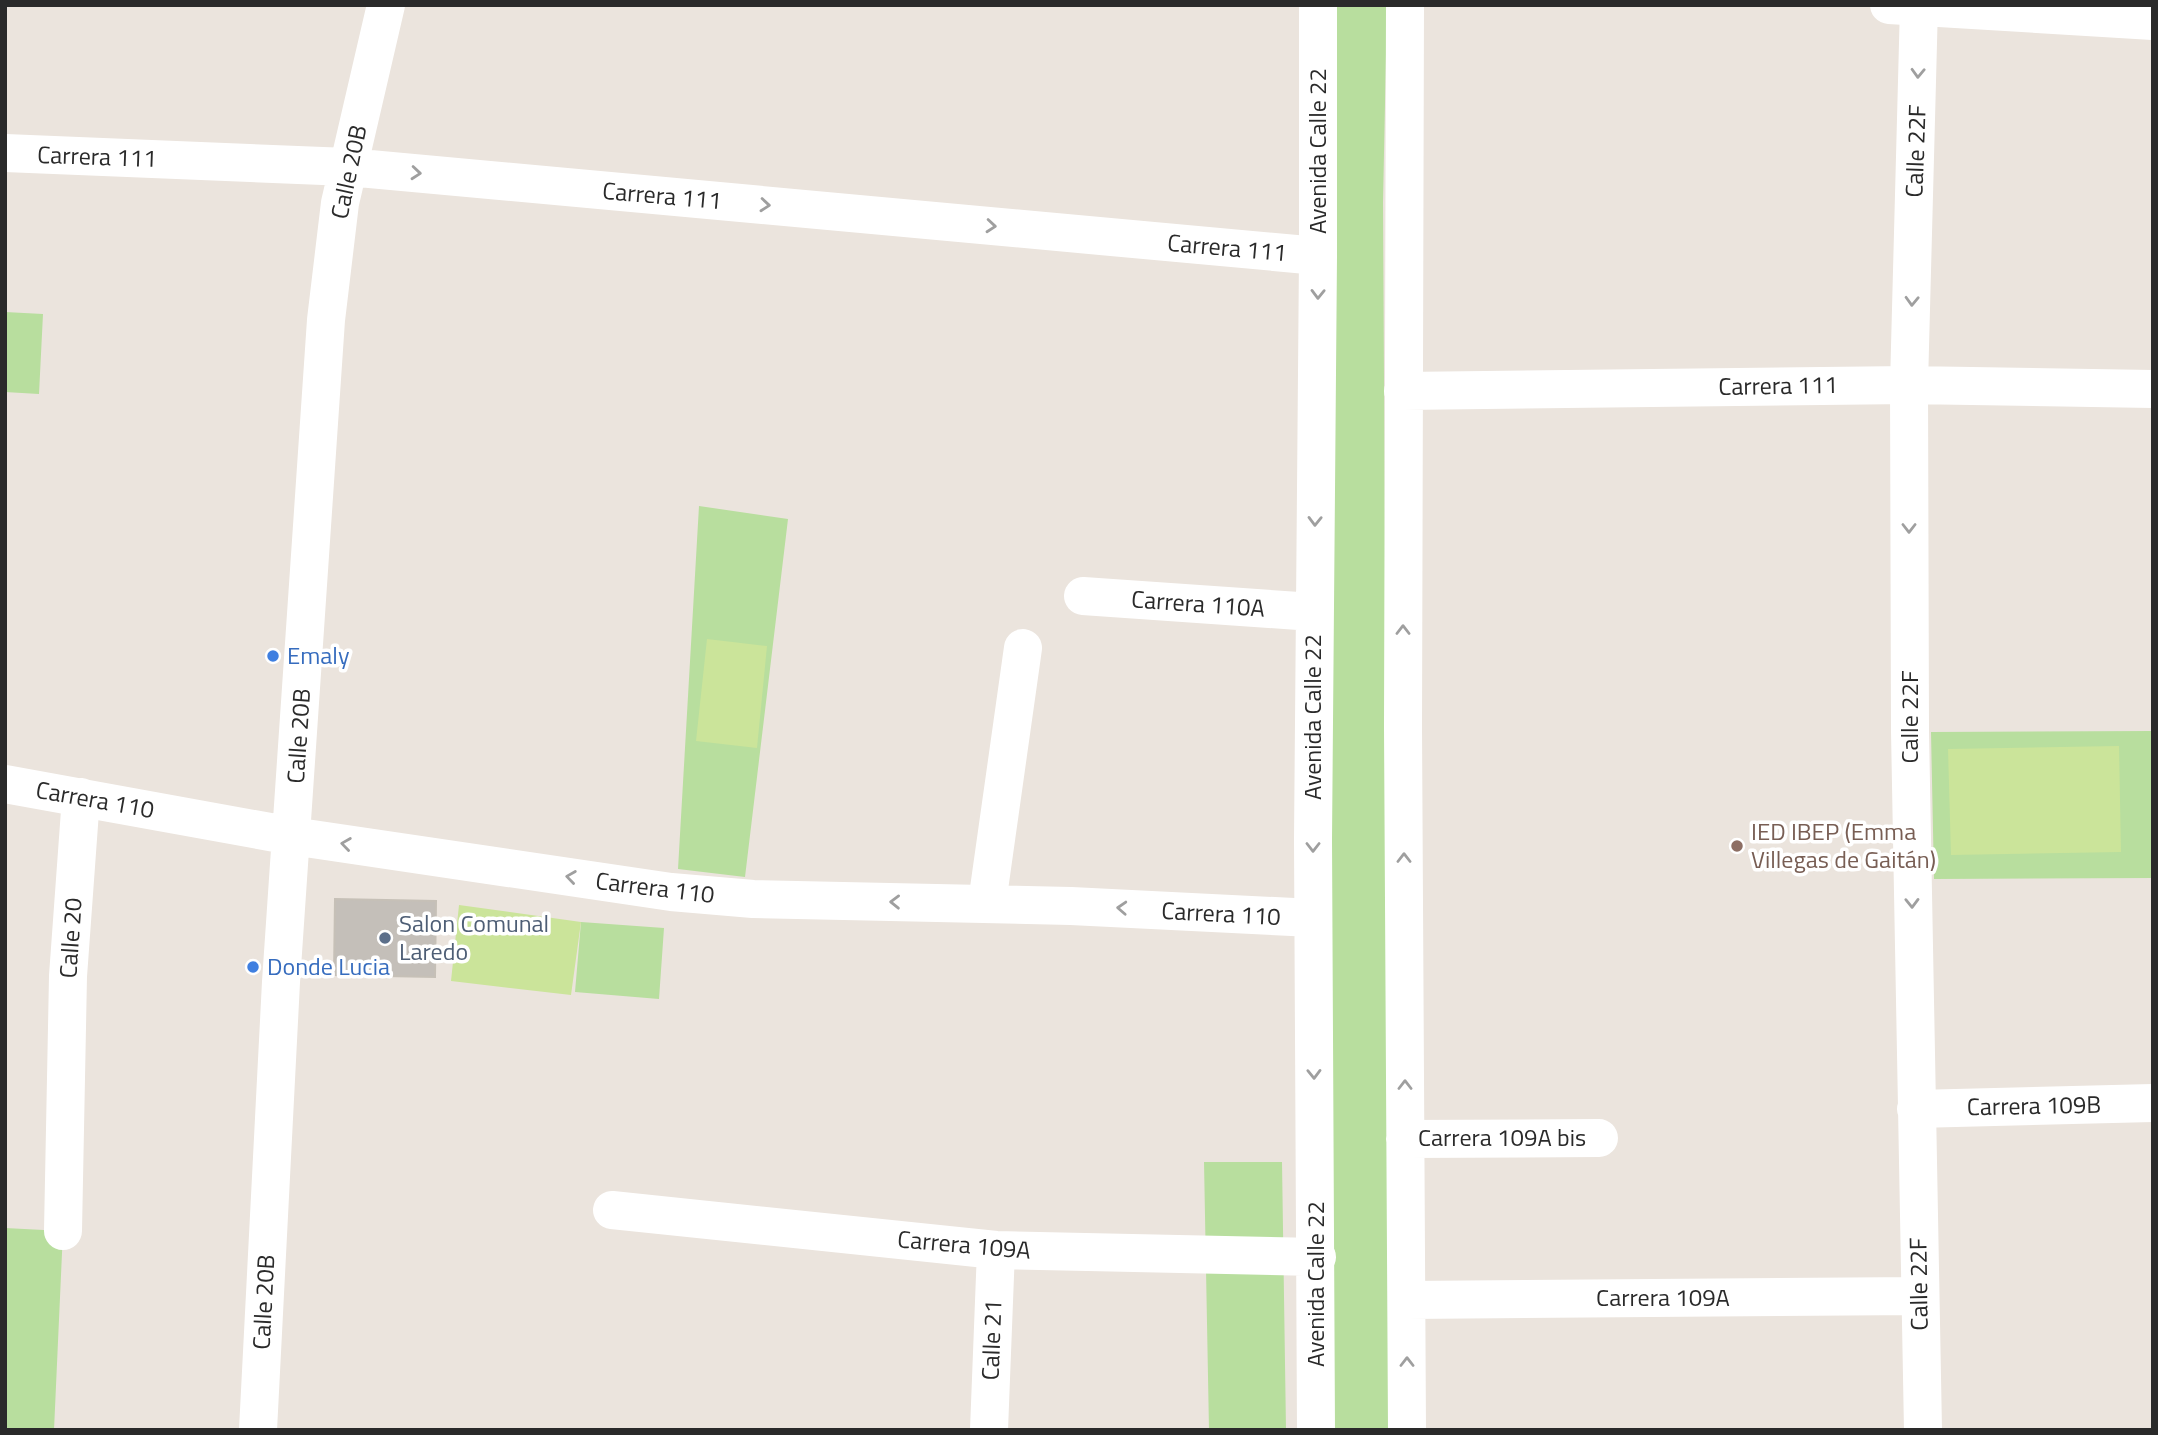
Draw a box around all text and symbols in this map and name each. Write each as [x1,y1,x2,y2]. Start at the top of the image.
street label: Avenida Calle 22 [1299,68,1335,234]
one-way arrow [1910,68,1925,79]
street label: Calle 22F [1895,104,1935,198]
street label: Calle 20B [321,121,376,222]
street label: Carrera 111 [37,136,157,176]
one-way arrow [411,165,422,180]
street label: Carrera 111 [601,172,723,218]
one-way arrow [760,197,771,212]
one-way arrow [986,218,997,233]
street label: Carrera 111 [1166,224,1288,270]
one-way arrow [1310,289,1326,300]
one-way arrow [1904,296,1919,307]
street label: Carrera 111 [1718,366,1838,404]
one-way arrow [1307,516,1322,527]
one-way arrow [1901,524,1917,534]
street label: Carrera 110A [1130,580,1266,626]
one-way arrow [1395,624,1411,635]
street label: Avenida Calle 22 [1294,634,1330,800]
place label: Emaly [287,637,350,673]
marker: Emaly [265,648,281,664]
street label: Calle 22F [1891,670,1927,764]
street label: Calle 20B [277,687,319,785]
street label: Carrera 110 [33,771,157,827]
place label: IED IBEP (Emma Villegas de Gaitán) [1751,813,1936,877]
one-way arrow [340,837,352,852]
marker: IED IBEP (Emma Villegas de Gaitán) [1729,838,1745,854]
one-way arrow [1305,842,1321,853]
one-way arrow [1396,852,1412,862]
street label: Carrera 110 [594,862,717,912]
one-way arrow [565,870,577,885]
street label: Carrera 110 [1160,892,1282,934]
one-way arrow [889,894,900,909]
street label: Calle 20 [49,897,91,979]
one-way arrow [1905,898,1920,909]
one-way arrow [1116,901,1127,916]
place label: Salon Comunal Laredo [399,905,549,969]
marker: Salon Comunal Laredo [377,930,393,946]
place label: Donde Lucia [267,948,390,984]
marker: Donde Lucia [245,959,261,975]
one-way arrow [1307,1069,1322,1080]
one-way arrow [1397,1079,1413,1090]
street label: Carrera 109B [1967,1086,2101,1124]
street label: Carrera 109A bis [1418,1119,1586,1155]
street label: Avenida Calle 22 [1297,1201,1333,1367]
street label: Carrera 109A [896,1220,1032,1268]
street label: Calle 22F [1899,1237,1937,1331]
street label: Calle 20B [243,1253,283,1350]
street label: Carrera 109A [1596,1279,1730,1315]
street label: Calle 21 [972,1299,1010,1381]
one-way arrow [1399,1356,1415,1366]

